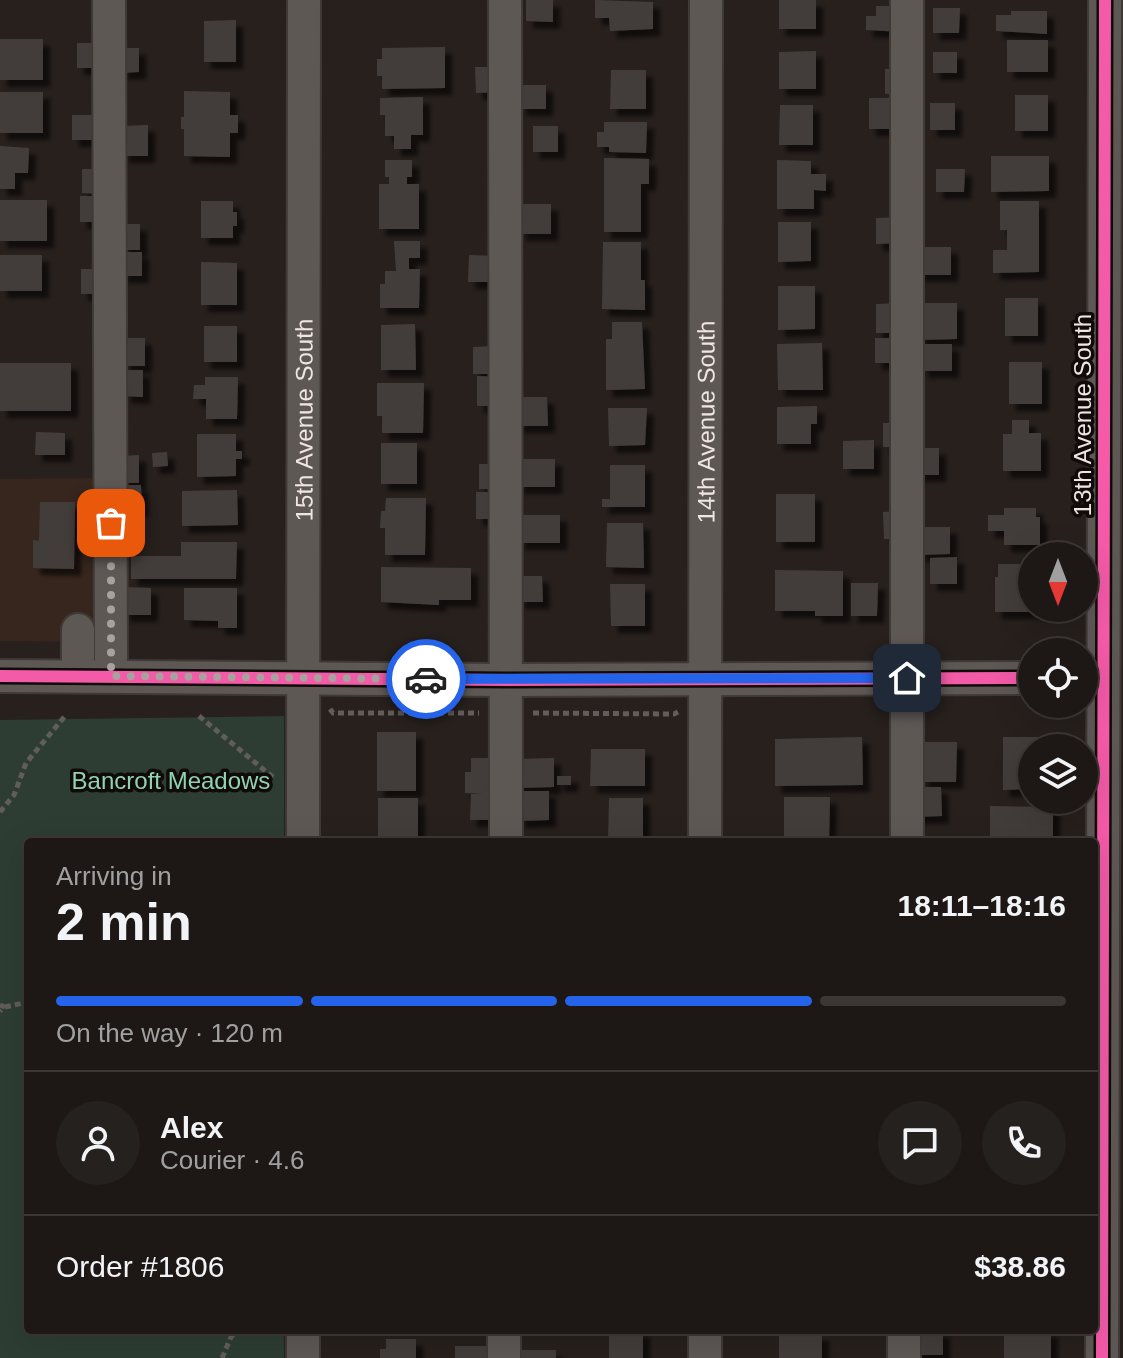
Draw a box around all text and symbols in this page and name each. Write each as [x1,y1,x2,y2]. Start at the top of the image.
street label: 13th Avenue South [1069,314,1096,516]
street label: 15th Avenue South [290,319,317,521]
street label: 14th Avenue South [692,321,719,523]
pin [77,489,145,557]
icon: bag [89,501,133,545]
north arrow [1018,542,1098,622]
map controls [1018,542,1098,814]
button: locate [1018,638,1098,718]
courier [386,639,466,719]
pin [873,644,941,712]
icon: home [885,656,929,700]
icon: car [404,657,448,701]
button: layers [1018,734,1098,814]
park label: Bancroft Meadows [72,767,270,794]
text: Arriving in [56,861,172,891]
text: 18:11–18:16 [898,889,1066,922]
text: 2 min [56,893,192,951]
text: On the way · 120 m [56,1018,283,1048]
button: person [56,1101,140,1185]
button: chat [878,1101,962,1185]
button: phone [982,1101,1066,1185]
text: Alex [160,1111,223,1144]
text: Courier · 4.6 [160,1145,305,1175]
text: Order #1806 [56,1250,224,1283]
text: $38.86 [974,1250,1066,1283]

